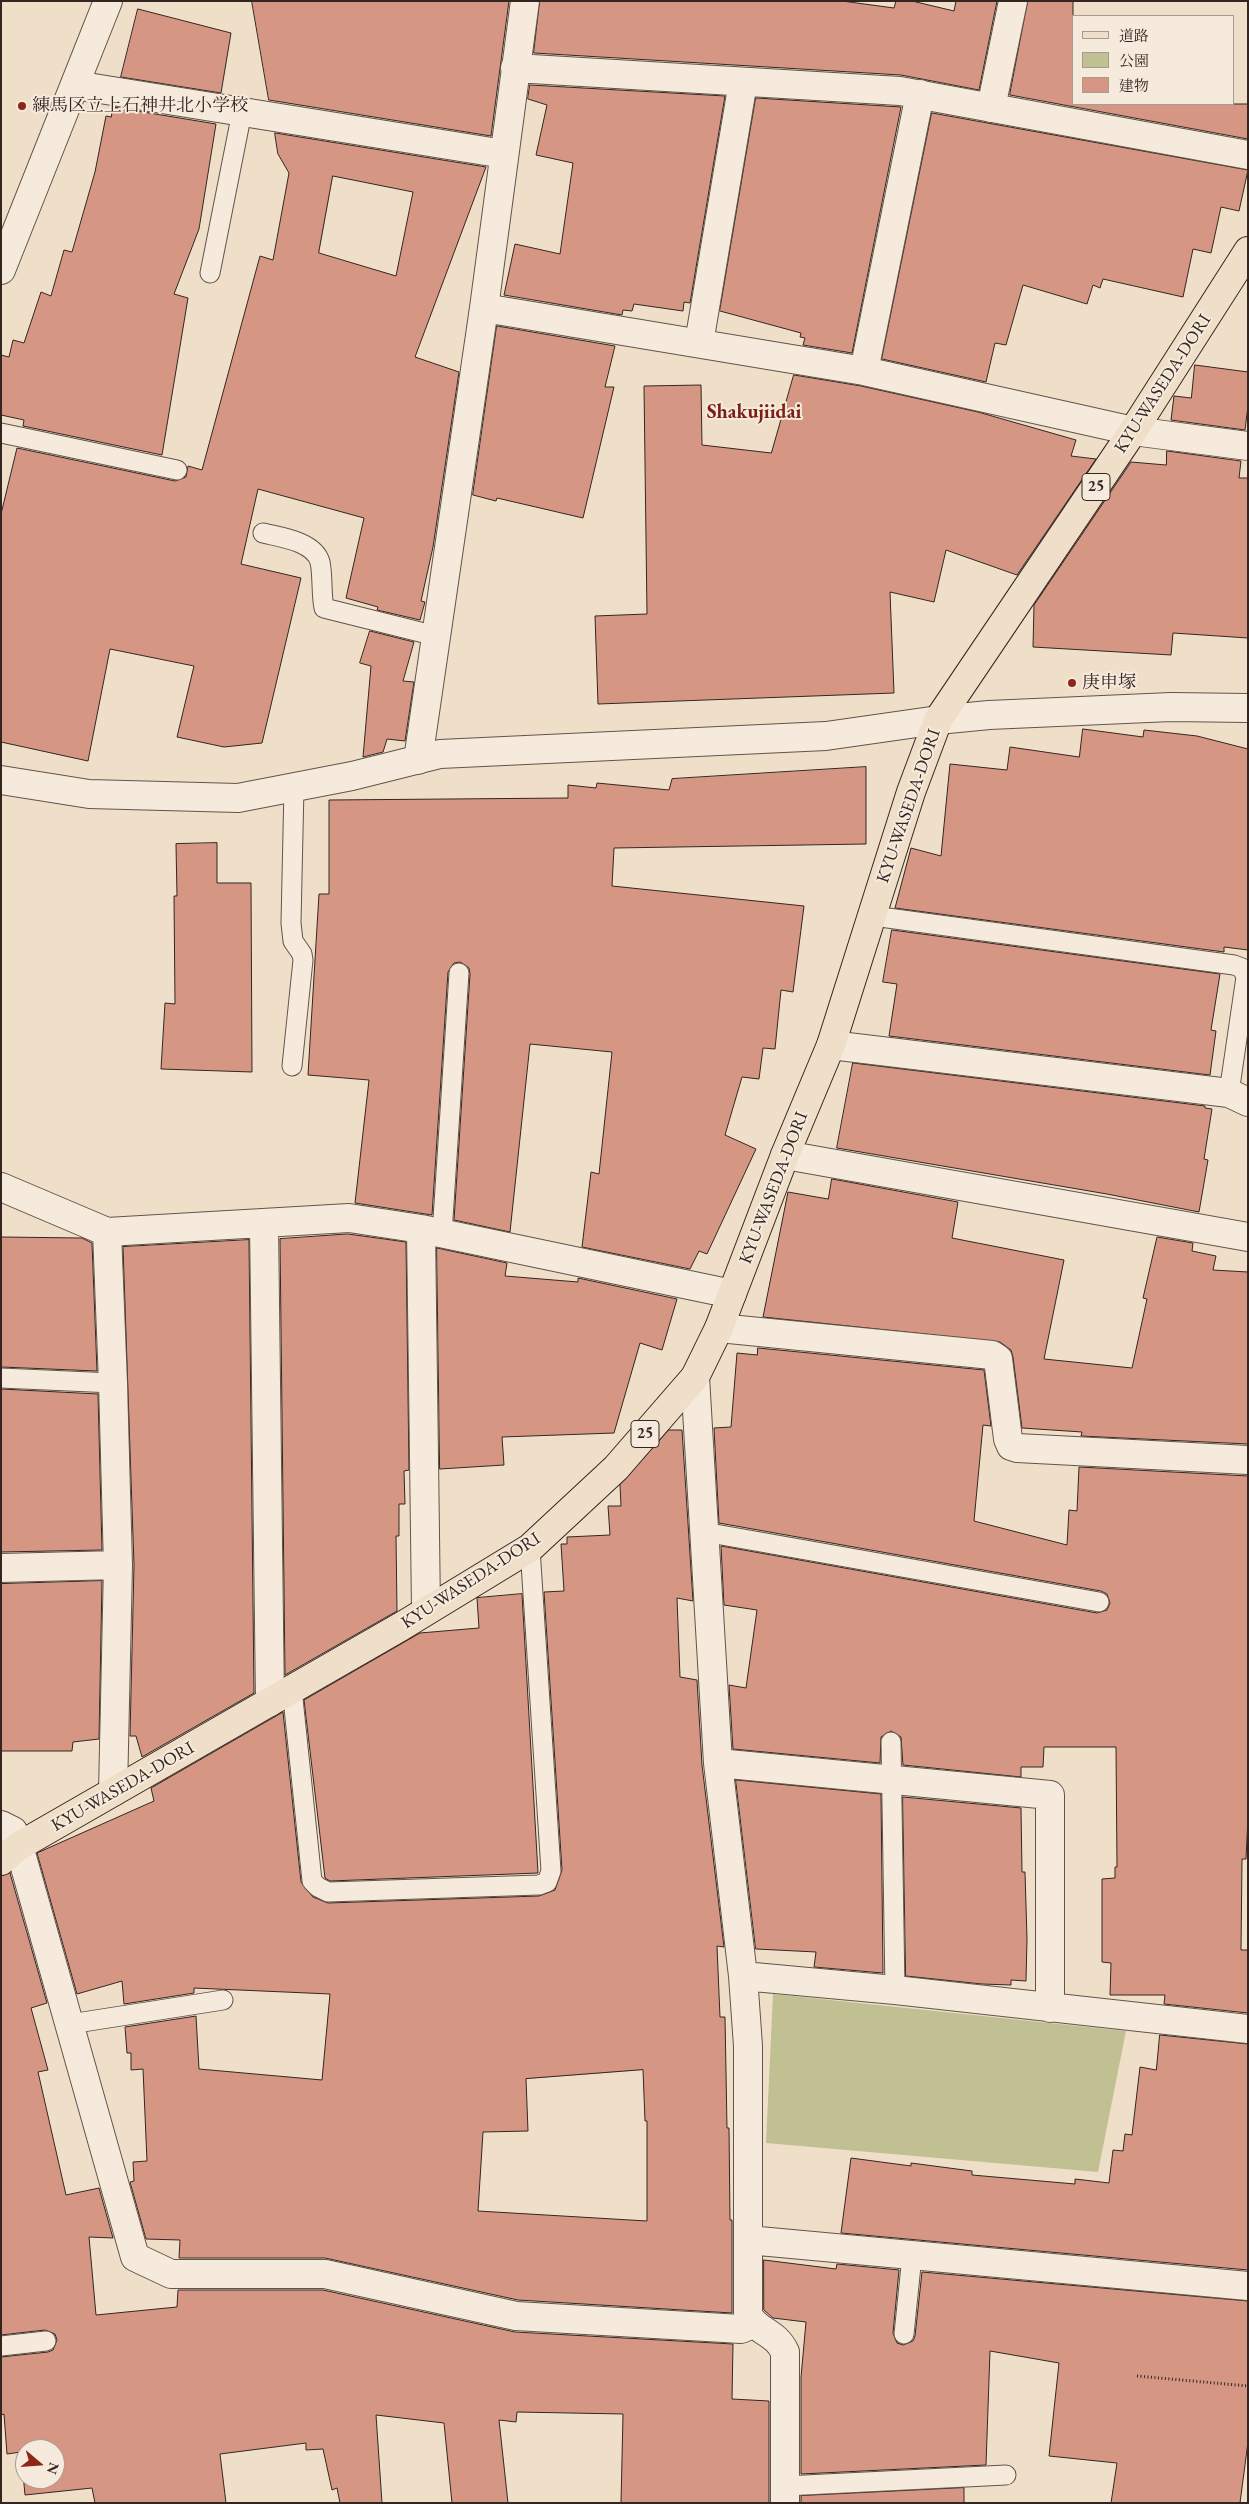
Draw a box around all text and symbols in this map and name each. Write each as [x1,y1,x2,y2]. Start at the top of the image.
legend [1072,15,1234,105]
text: 道路 [1119,26,1149,45]
text: 公園 [1119,51,1149,70]
text: 建物 [1119,76,1149,95]
place label: 練馬区立上石神井北小学校 [32,95,248,117]
marker: 練馬区立上石神井北小学校 [16,100,28,112]
street label: KYU-WASEDA-DORI [1110,310,1216,458]
district label: Shakujiidai [707,401,801,425]
road number: 25 [1082,474,1110,501]
place label: 庚申塚 [1082,672,1136,694]
marker: 庚申塚 [1066,677,1078,689]
street label: KYU-WASEDA-DORI [873,726,945,886]
street label: KYU-WASEDA-DORI [735,1109,813,1267]
road number: 25 [631,1420,659,1448]
street label: KYU-WASEDA-DORI [397,1528,545,1634]
street label: KYU-WASEDA-DORI [48,1737,198,1837]
north arrow [15,2439,65,2489]
text: N [43,2460,64,2476]

